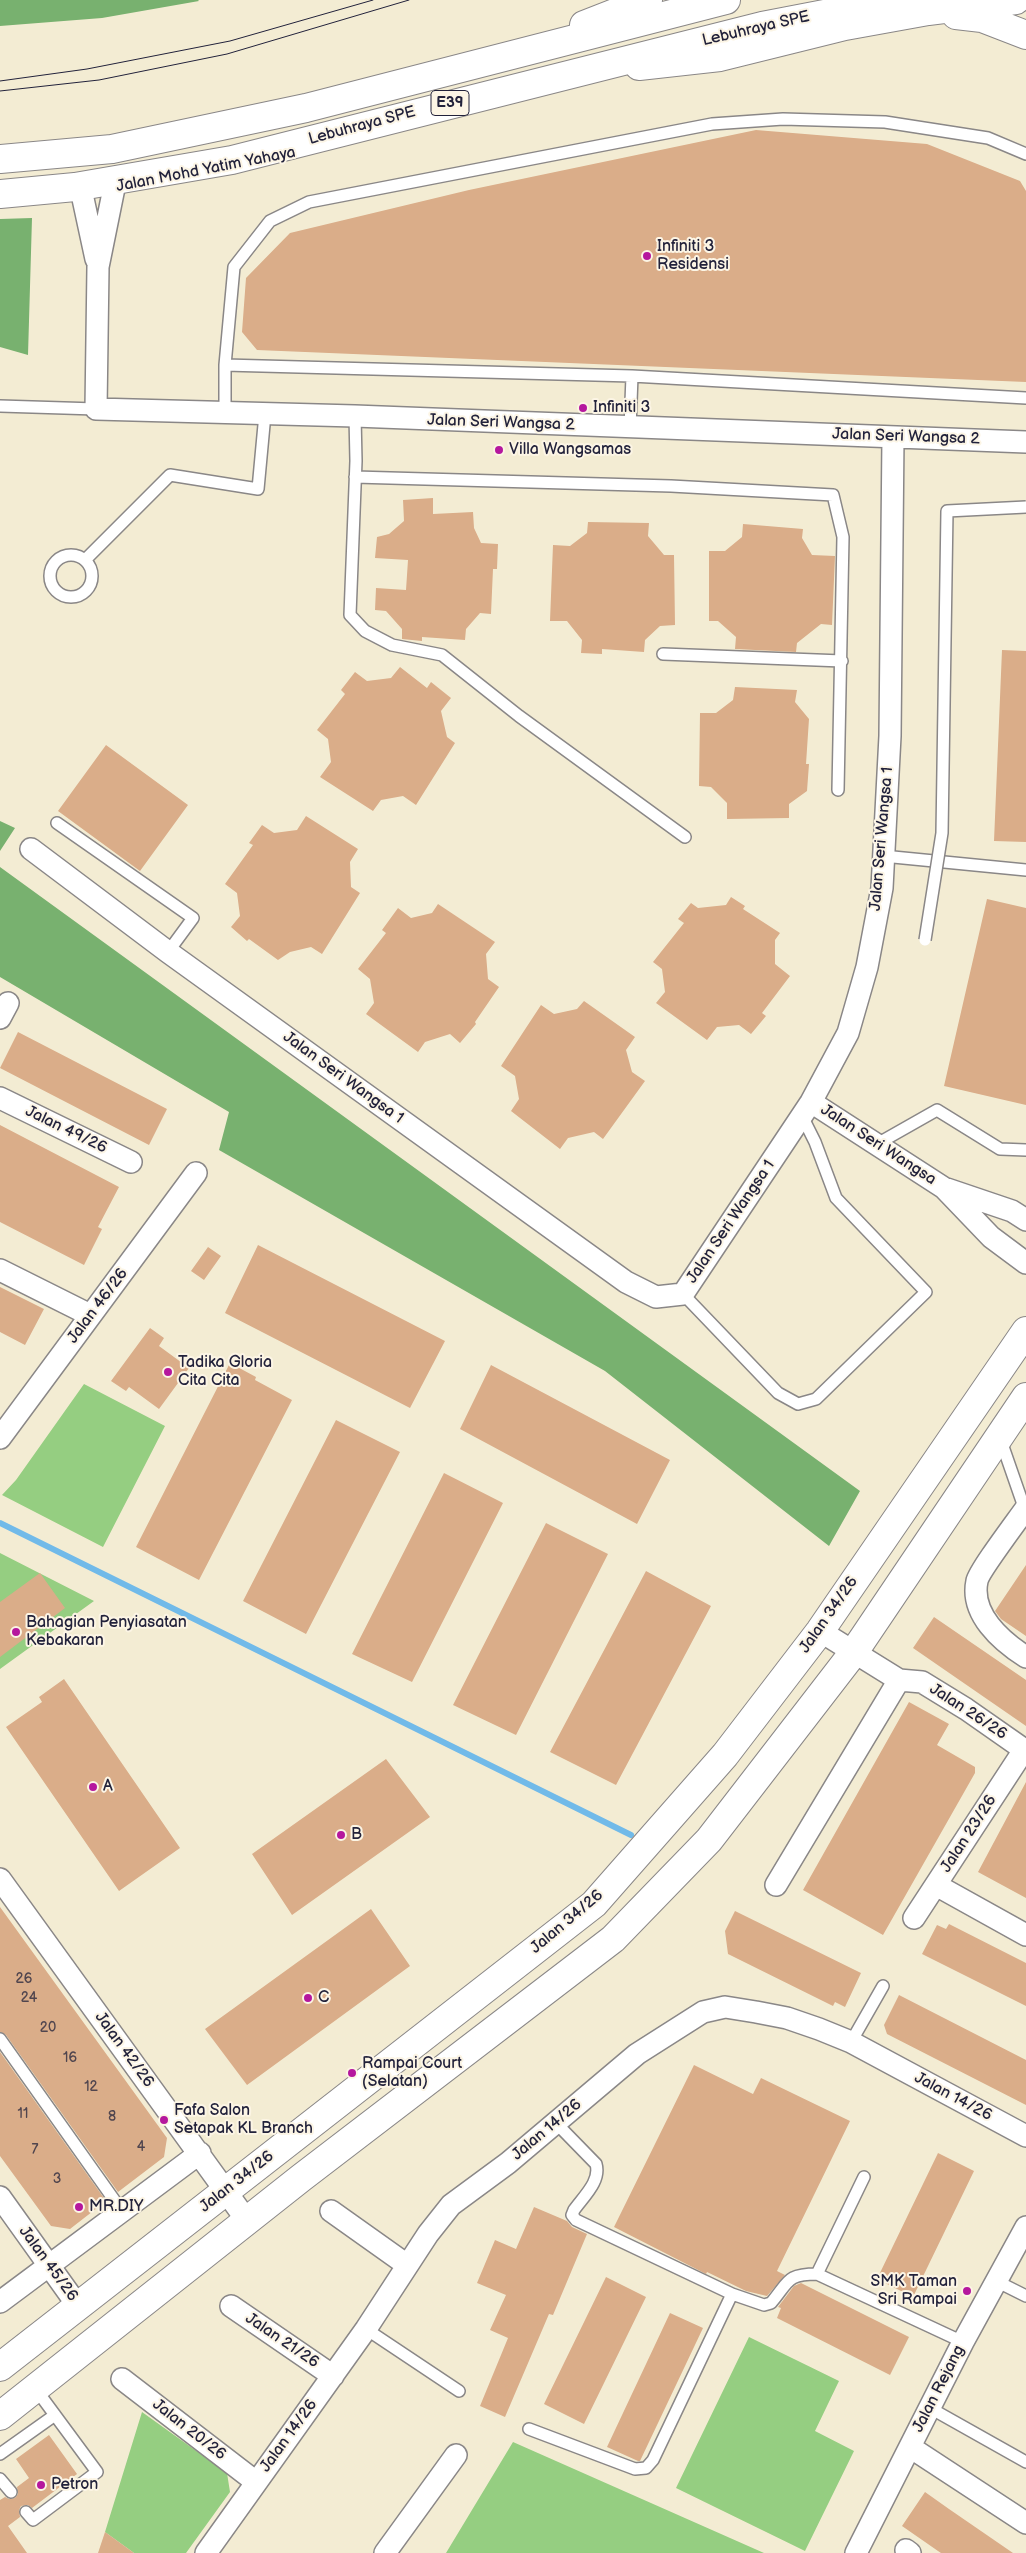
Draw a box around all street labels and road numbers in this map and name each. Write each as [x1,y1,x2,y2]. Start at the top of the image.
street label: Lebuhraya SPE [700,7,812,51]
road number: E39 [431,90,469,116]
street label: Lebuhraya SPE [306,103,418,149]
street label: Jalan Mohd Yatim Yahaya [115,143,297,197]
street label: Jalan Seri Wangsa 2 [427,411,575,435]
street label: Jalan Seri Wangsa 2 [832,425,980,449]
street label: Jalan Seri Wangsa 1 [866,766,898,912]
street label: Jalan Seri Wangsa 1 [279,1028,407,1128]
street label: Jalan Seri Wangsa [817,1100,939,1190]
street label: Jalan 49/26 [22,1102,110,1158]
street label: Jalan Seri Wangsa 1 [683,1157,779,1287]
street label: Jalan 46/26 [64,1265,132,1347]
street label: Jalan 34/26 [796,1573,862,1657]
street label: Jalan 26/26 [926,1680,1010,1744]
street label: Jalan 23/26 [937,1792,1001,1876]
street label: Jalan 34/26 [527,1886,607,1958]
street label: Jalan 42/26 [90,2009,158,2091]
street label: Jalan 14/26 [911,2068,995,2126]
street label: Jalan 14/26 [508,2095,586,2165]
street label: Jalan 34/26 [196,2147,278,2217]
street label: Jalan 45/26 [14,2223,82,2305]
street label: Jalan 21/26 [241,2309,323,2373]
street label: Jalan Rejang [909,2342,969,2436]
street label: Jalan 20/26 [148,2395,230,2465]
street label: Jalan 14/26 [256,2396,322,2476]

